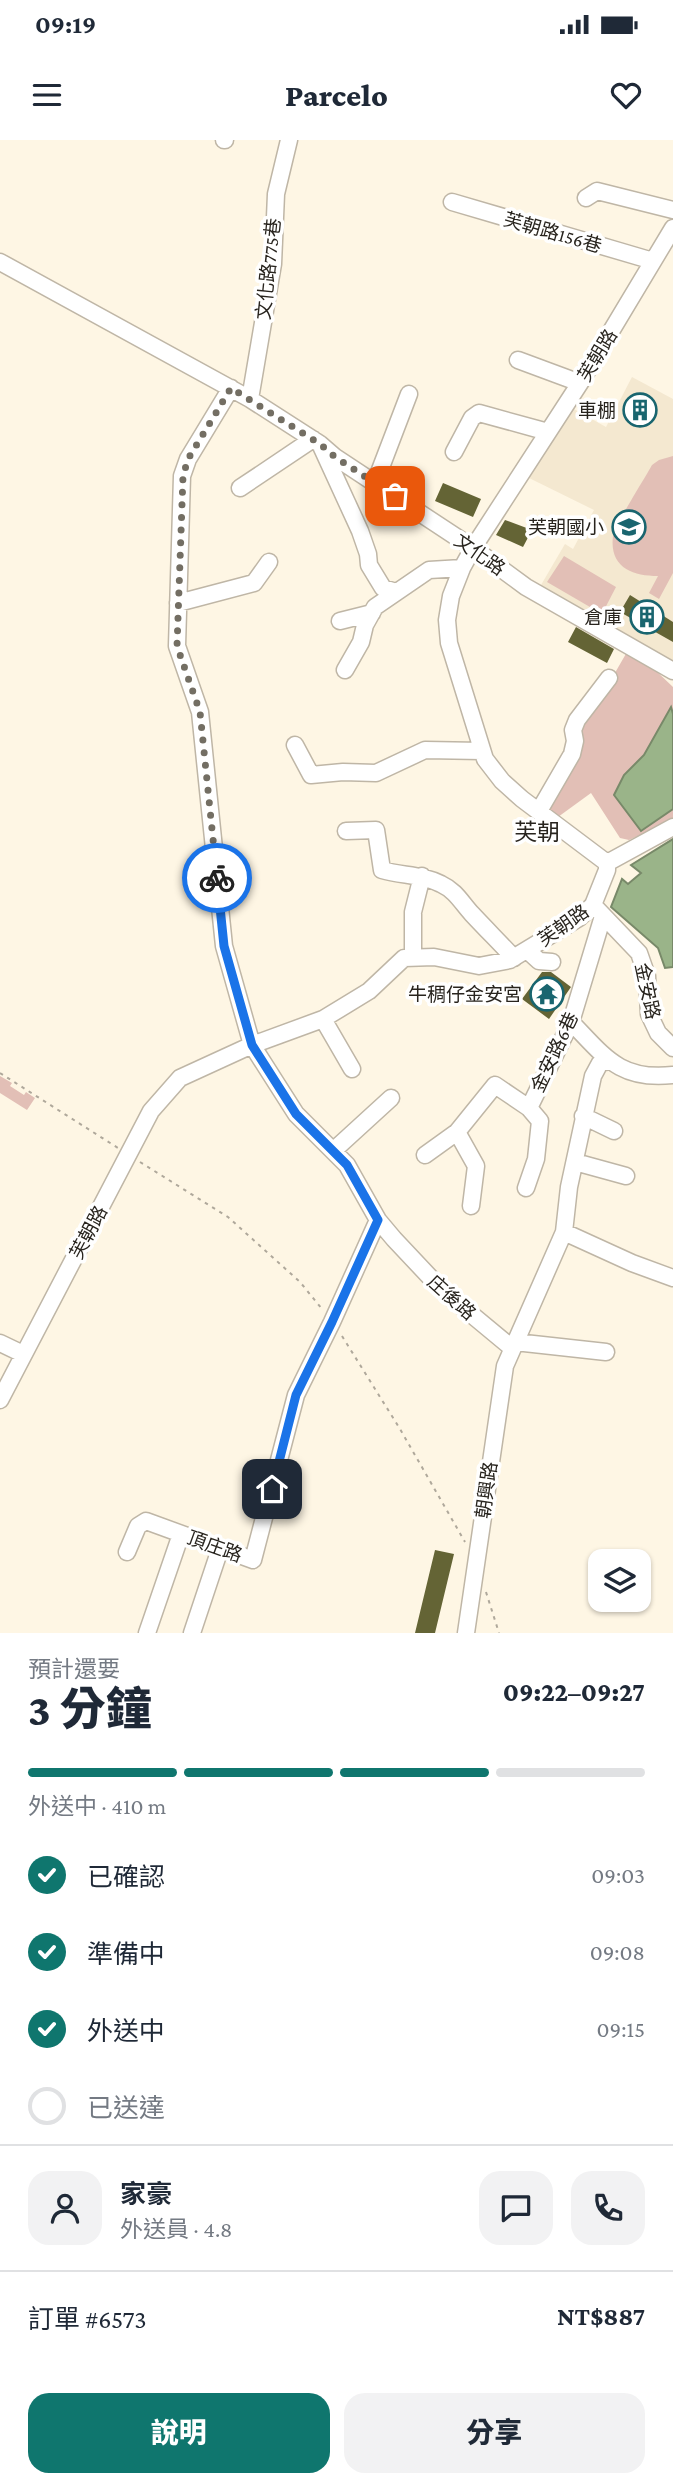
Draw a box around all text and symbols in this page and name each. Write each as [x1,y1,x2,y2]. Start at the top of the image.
text: 09:19 [35,10,96,39]
icon: menu [28,76,66,114]
icon: heart [607,76,645,114]
text: Parcelo [285,77,388,113]
street label: 芙朝路156巷 [501,208,604,256]
street label: 文化路775巷 [253,217,284,321]
street label: 芙朝路 [574,325,621,385]
building icon: 車棚 [621,391,659,429]
place label: 車棚 [578,400,616,421]
pin [365,466,425,526]
icon: bag [376,477,414,515]
school or university icon: 芙朝國小 [610,508,648,546]
place label: 芙朝國小 [528,517,604,538]
street label: 文化路 [450,529,509,579]
building icon: 倉庫 [628,598,666,636]
place label: 倉庫 [584,607,622,628]
district label: 芙朝 [514,819,560,845]
courier [182,843,252,913]
icon: bike [198,859,236,897]
street label: 芙朝路 [534,900,593,950]
street label: 金安路 [631,961,664,1021]
temple icon: 牛稠仔金安宮 [528,975,566,1013]
place label: 牛稠仔金安宮 [408,984,522,1005]
street label: 金安路6巷 [527,1009,582,1095]
street label: 芙朝路 [66,1202,111,1262]
street label: 庄後路 [423,1270,480,1324]
pin [242,1459,302,1519]
street label: 朝興路 [472,1460,501,1520]
icon: home [253,1470,291,1508]
street label: 頂庄路 [184,1527,245,1566]
map controls [588,1549,651,1612]
button: layers [588,1549,651,1612]
text: 預計還要 [28,1656,120,1682]
text: 09:22–09:27 [503,1678,645,1707]
text: 3 分鐘 [28,1684,152,1735]
text: 外送中 · 410 m [28,1793,166,1819]
icon: check [28,1856,66,1894]
text: 09:03 [591,1862,645,1888]
text: 已確認 [87,1863,165,1892]
icon: check [28,1933,66,1971]
text: 09:08 [590,1939,645,1965]
text: 準備中 [87,1940,165,1969]
icon: check [28,2010,66,2048]
text: 09:15 [597,2016,645,2042]
text: 外送中 [87,2017,165,2046]
text: 已送達 [87,2094,165,2123]
button: person [28,2171,102,2245]
button: chat [479,2171,553,2245]
button: phone [571,2171,645,2245]
text: 家豪 [120,2180,172,2209]
text: 外送員 · 4.8 [120,2216,232,2242]
text: NT$887 [557,2302,645,2331]
text: 訂單 #6573 [28,2305,147,2334]
button: 說明 [28,2393,330,2473]
button: 分享 [344,2393,645,2473]

